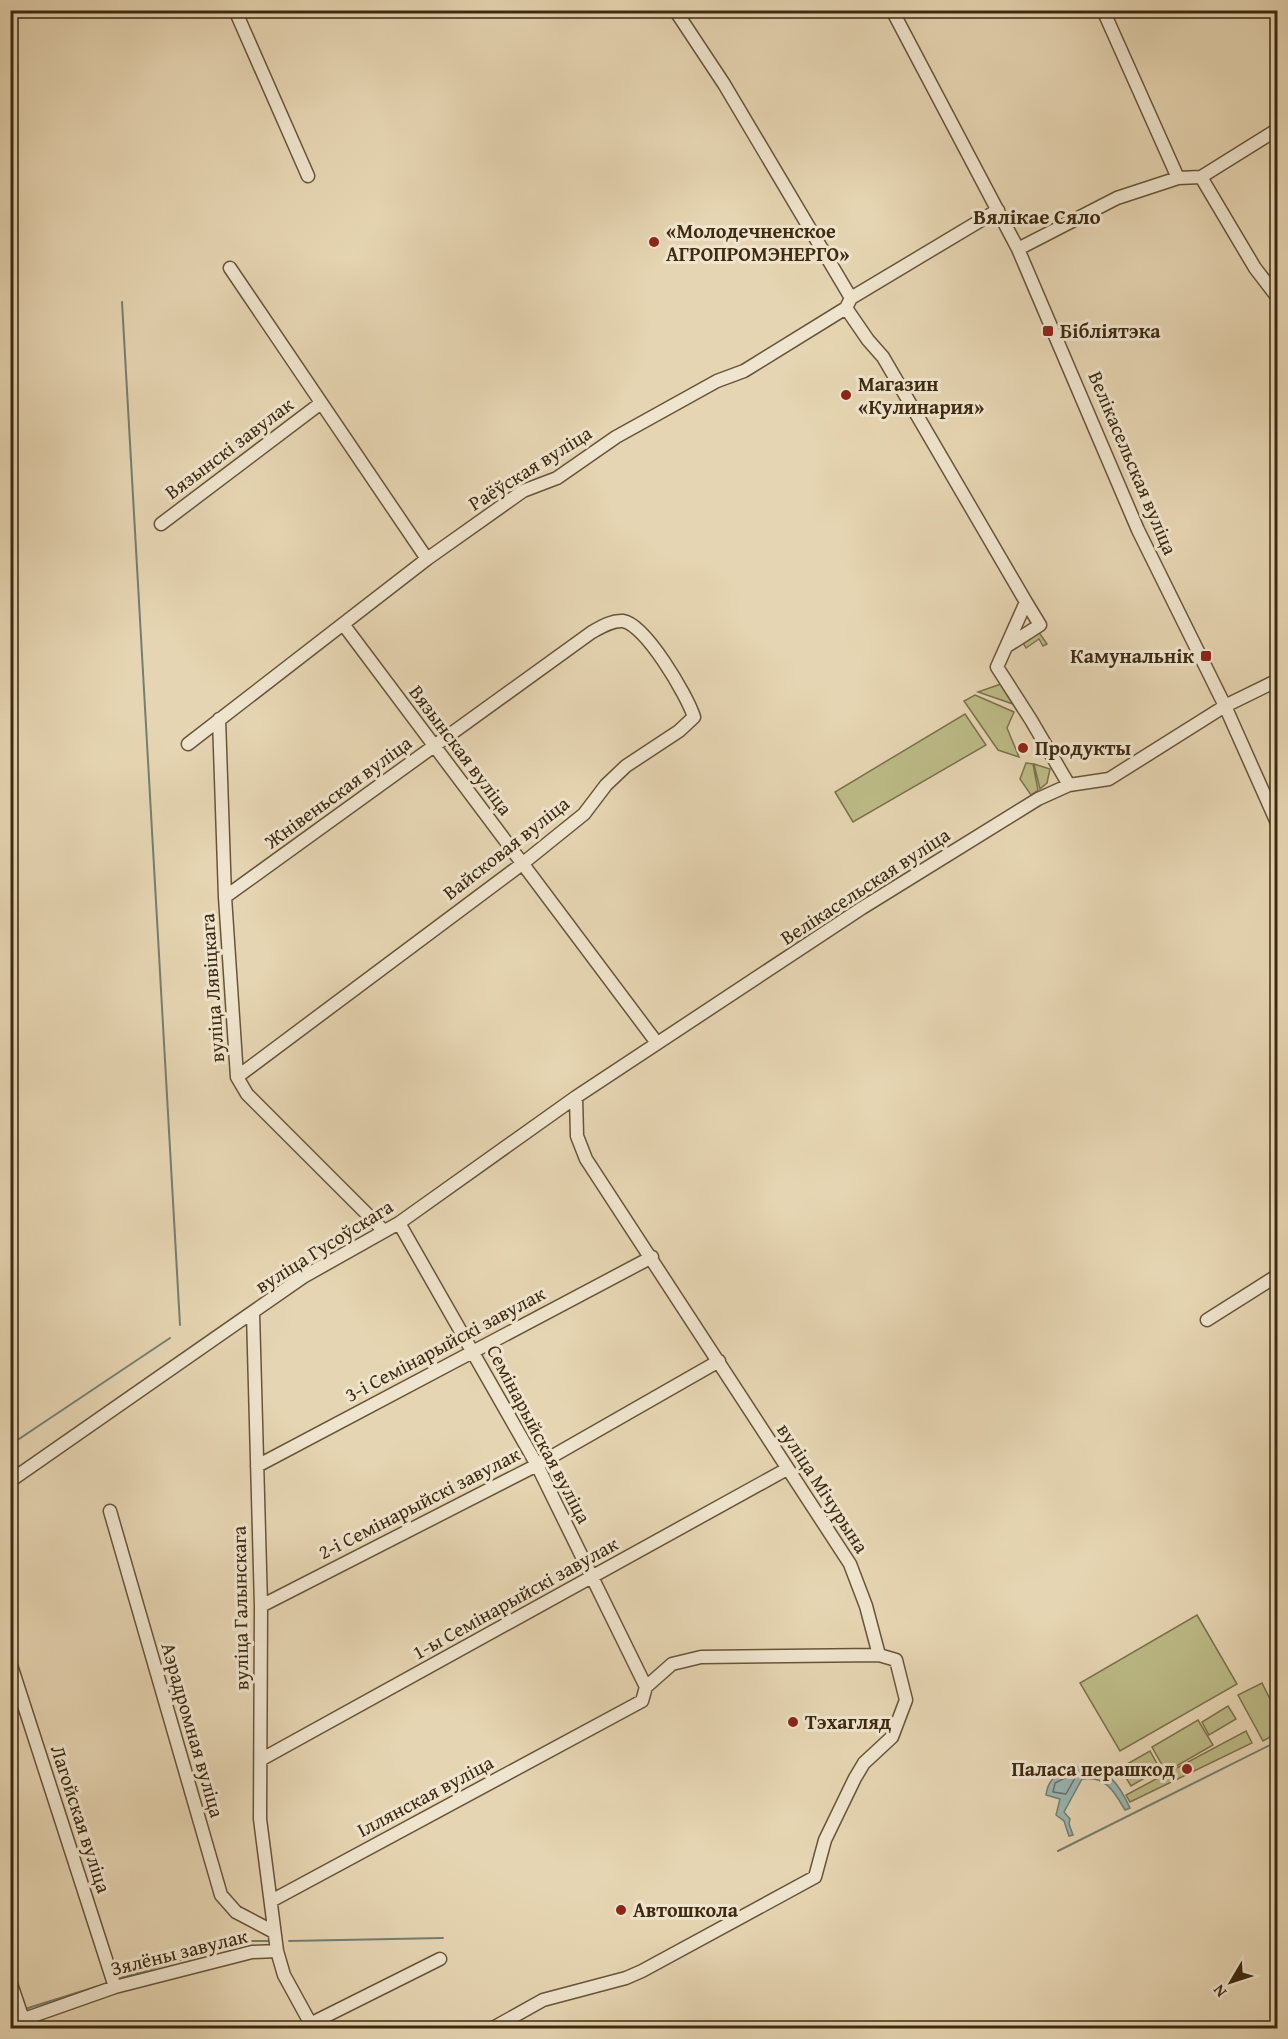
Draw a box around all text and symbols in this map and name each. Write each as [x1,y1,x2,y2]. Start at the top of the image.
district label: Вялікае Сяло [973,201,1101,232]
place label: «Молодечненское АГРОПРОМЭНЕРГО» [666,216,850,268]
marker: «Молодечненское АГРОПРОМЭНЕРГО» [647,235,661,249]
place label: Бібліятэка [1060,316,1161,345]
marker: Бібліятэка [1041,324,1055,338]
street label: Велікасельская вуліца [1082,367,1185,560]
place label: Магазин «Кулинария» [858,369,984,421]
marker: Магазин «Кулинария» [839,388,853,402]
street label: Вязынскі завулак [158,389,299,506]
street label: Раёўская вуліца [462,418,597,517]
place label: Камунальнік [1070,641,1194,670]
marker: Камунальнік [1199,649,1213,663]
street label: Вязынская вуліца [403,678,520,821]
street label: Жнівеньская вуліца [257,728,418,856]
place label: Продукты [1035,733,1131,762]
marker: Продукты [1016,741,1030,755]
street label: Вайсковая вуліца [436,789,575,906]
street label: Велікасельская вуліца [774,820,956,951]
street label: вуліца Лявіцкага [192,912,231,1064]
street label: вуліца Гусоўскага [249,1191,399,1300]
street label: 3-і Семінарыйскі завулак [340,1278,550,1409]
street label: Семінарыйская вуліца [480,1339,599,1529]
street label: вуліца Мічурына [770,1417,877,1559]
street label: 2-і Семінарыйскі завулак [313,1439,525,1566]
street label: вуліца Галынскага [224,1525,255,1691]
street label: 1-ы Семінарыйскі завулак [407,1529,623,1666]
street label: Аэрадромная вуліца [155,1639,233,1821]
place label: Тэхагляд [805,1707,891,1736]
marker: Тэхагляд [786,1715,800,1729]
street label: Лагойская вуліца [44,1741,119,1897]
street label: Іллянская вуліца [351,1747,499,1844]
place label: Паласа перашкод [1011,1754,1175,1783]
marker: Паласа перашкод [1180,1762,1194,1776]
place label: Автошкола [633,1895,739,1924]
marker: Автошкола [614,1903,628,1917]
street label: Зялёны завулак [107,1920,251,1983]
north arrow [1201,1952,1261,2012]
text: N [1206,1979,1232,2003]

